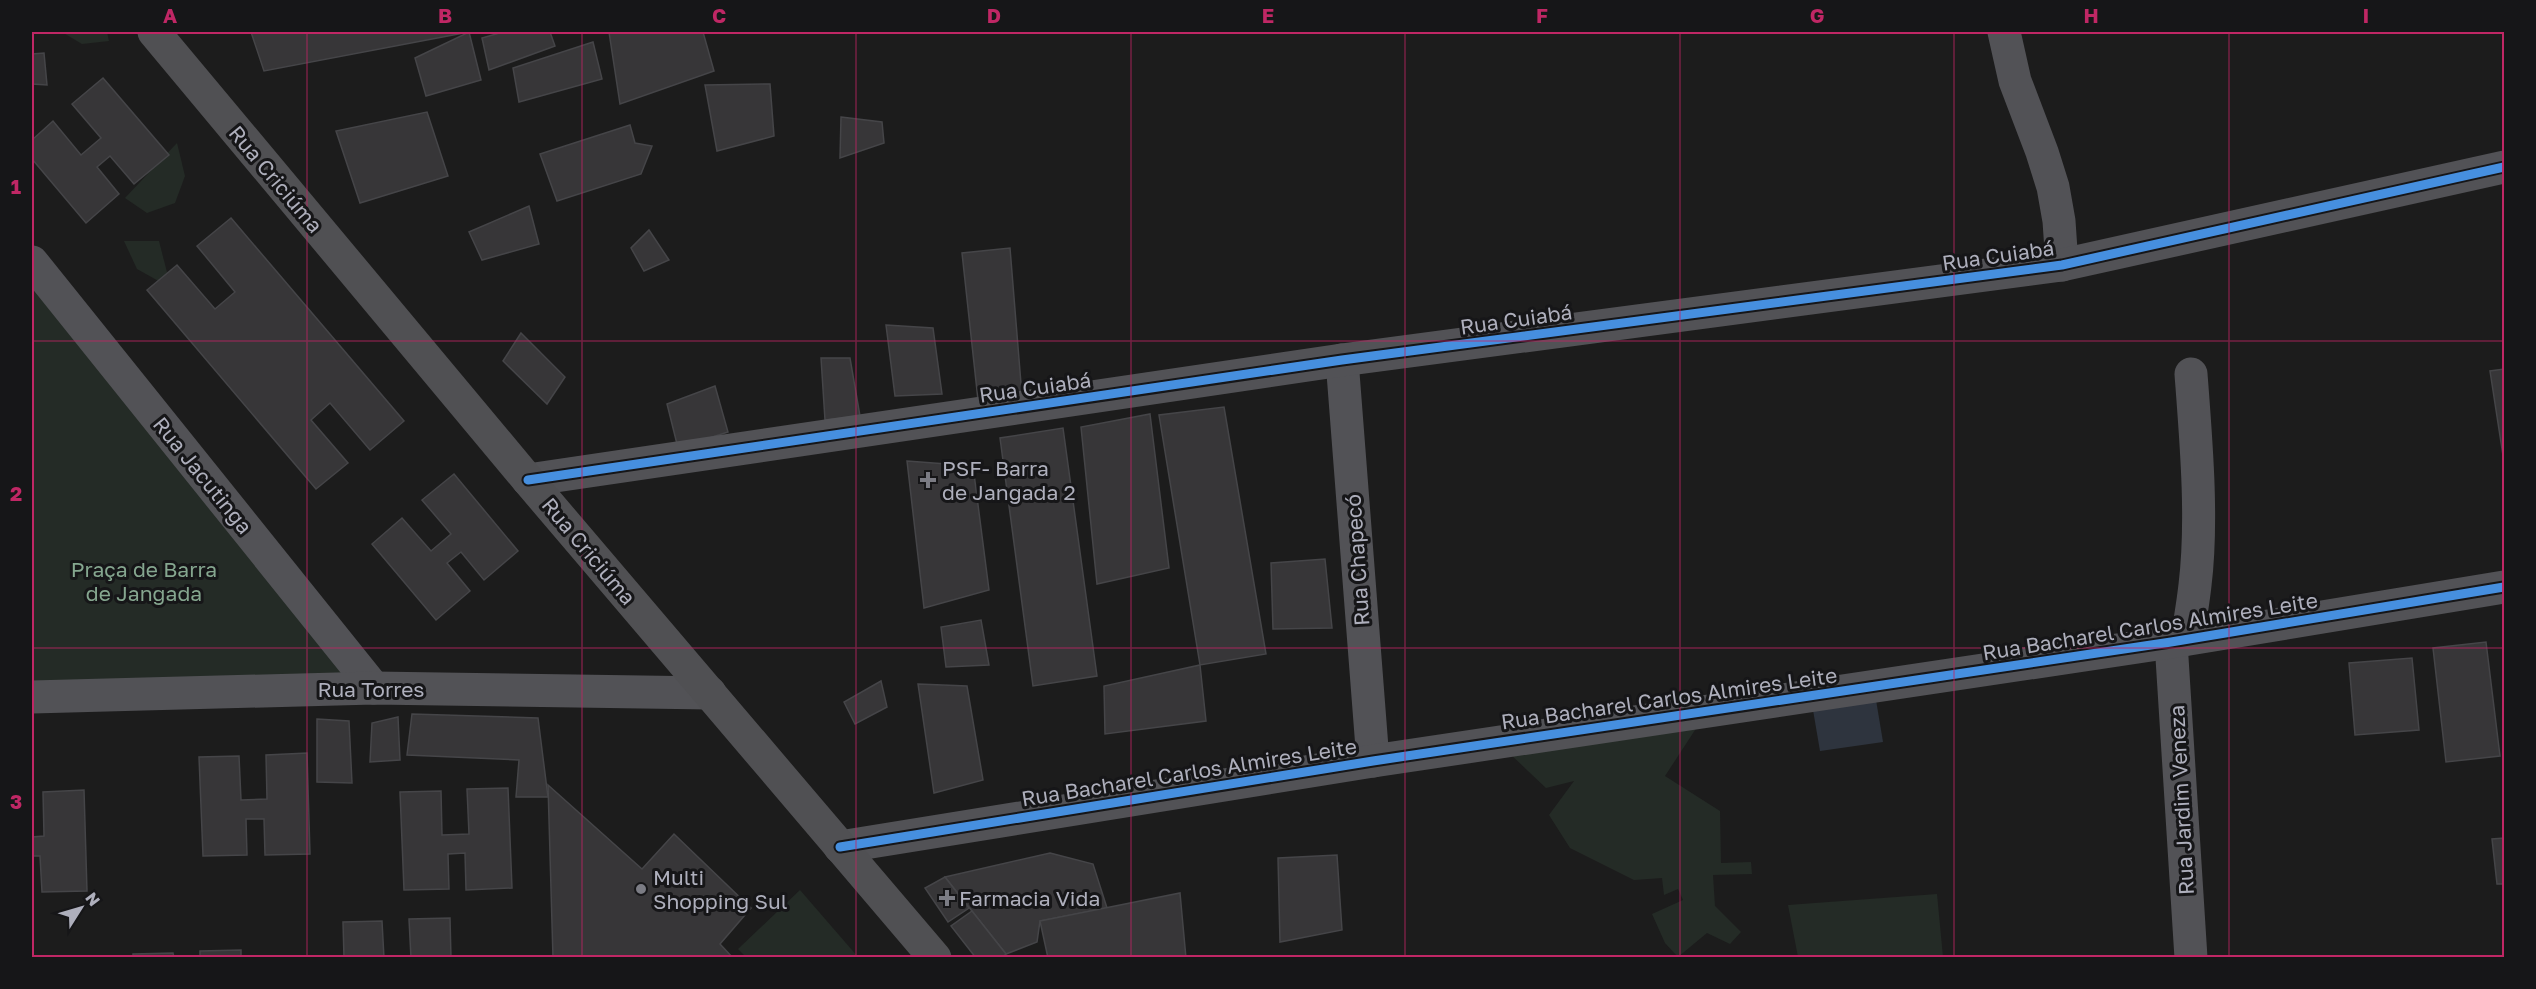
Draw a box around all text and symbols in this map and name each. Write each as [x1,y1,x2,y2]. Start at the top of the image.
text: A [163,3,177,27]
text: B [438,3,452,27]
text: C [712,3,726,27]
text: D [987,3,1001,27]
text: E [1262,3,1274,27]
text: F [1536,3,1548,27]
text: G [1810,3,1824,27]
text: H [2083,3,2099,27]
text: I [2363,3,2369,27]
street label: Rua Criciúma [224,120,328,238]
text: 1 [11,174,21,198]
street label: Rua Cuiabá [1940,234,2056,276]
street label: Rua Cuiabá [1458,298,1574,340]
street label: Rua Cuiabá [977,366,1093,408]
street label: Rua Jacutinga [148,411,258,539]
place label: PSF- Barra de Jangada 2 [942,455,1076,505]
marker: PSF- Barra de Jangada 2 [919,471,937,489]
text: 2 [10,481,22,505]
street label: Rua Criciúma [537,492,641,610]
street label: Rua Chapecó [1339,493,1375,627]
park label: Praça de Barra de Jangada [71,556,217,606]
street label: Rua Bacharel Carlos Almires Leite [1981,587,2319,665]
street label: Rua Bacharel Carlos Almires Leite [1499,662,1839,734]
street label: Rua Torres [318,676,424,702]
street label: Rua Jardim Veneza [2163,704,2199,896]
street label: Rua Bacharel Carlos Almires Leite [1020,733,1358,811]
text: 3 [10,789,22,813]
place label: Multi Shopping Sul [653,864,787,914]
north arrow [51,878,111,938]
marker: Multi Shopping Sul [634,882,648,896]
place label: Farmacia Vida [959,885,1100,911]
text: N [81,888,105,910]
marker: Farmacia Vida [940,891,954,905]

